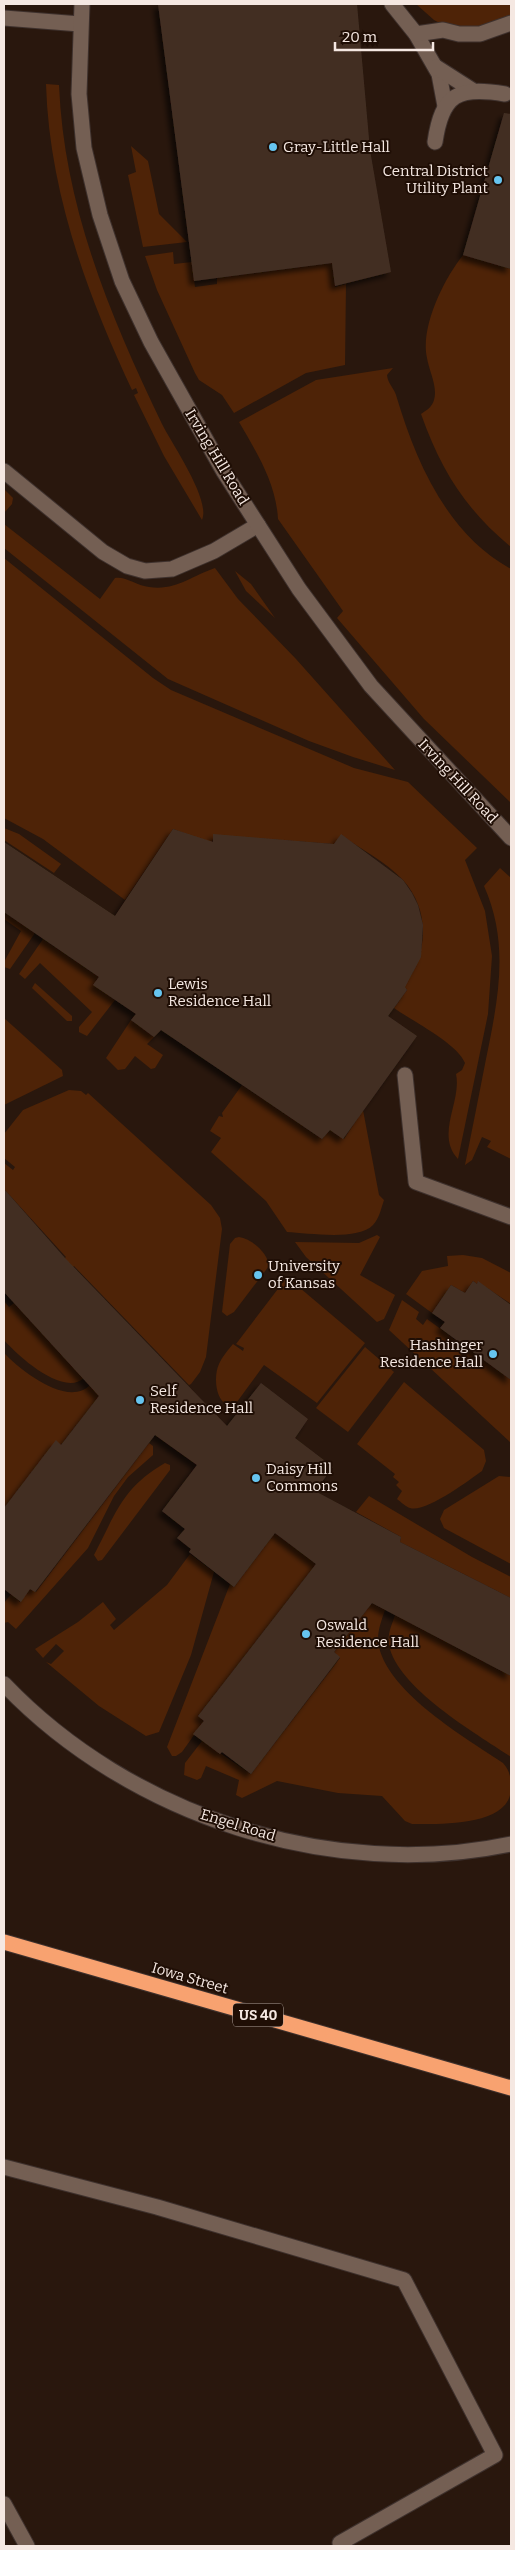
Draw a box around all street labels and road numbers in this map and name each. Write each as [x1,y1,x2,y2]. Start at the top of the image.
street label: Irving Hill Road [181,406,253,508]
street label: Irving Hill Road [414,735,502,827]
street label: Engel Road [198,1805,278,1845]
street label: Iowa Street [150,1959,231,1998]
road number: US 40 [233,2004,283,2026]

